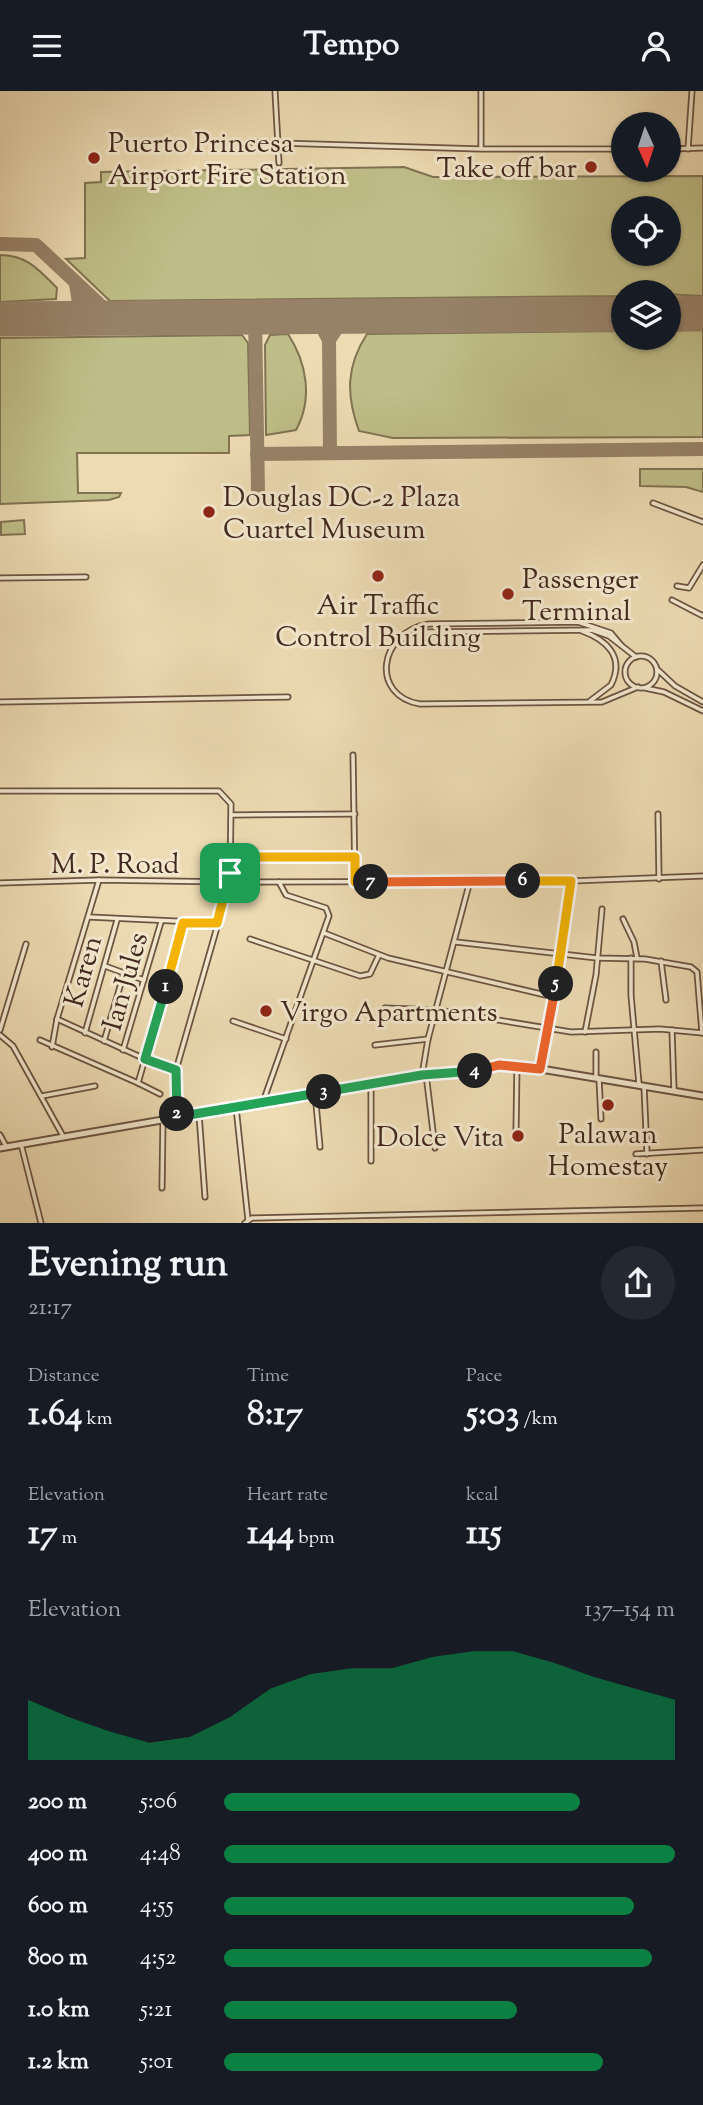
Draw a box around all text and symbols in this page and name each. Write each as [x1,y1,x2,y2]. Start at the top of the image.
text: Tempo [303,23,400,69]
icon: menu [28,27,66,65]
icon: person [637,27,675,65]
north arrow [611,112,681,182]
map controls [611,112,681,350]
place label: Puerto Princesa Airport Fire Station [108,125,347,197]
marker: Puerto Princesa Airport Fire Station [86,150,102,166]
place label: Take off bar [437,150,577,190]
marker: Take off bar [583,159,599,175]
button: locate [611,196,681,266]
button: layers [611,280,681,350]
place label: Douglas DC-2 Plaza Cuartel Museum [223,479,460,551]
marker: Douglas DC-2 Plaza Cuartel Museum [201,504,217,520]
place label: Passenger Terminal [522,561,639,633]
marker: Air Traffic Control Building [370,568,386,584]
marker: Passenger Terminal [500,586,516,602]
place label: Air Traffic Control Building [275,587,481,659]
pin [200,843,260,903]
street label: M. P. Road [51,846,179,886]
icon: arrive [211,854,249,892]
pin: 6 [505,863,540,899]
pin: 7 [354,865,388,899]
text: 6 [518,867,527,894]
text: 7 [366,868,375,895]
street label: Ian Jules [94,928,160,1036]
street label: Karen [56,931,114,1012]
pin: 5 [538,967,574,1001]
pin: 1 [148,969,184,1005]
text: 5 [552,970,559,997]
text: 1 [162,973,169,1000]
place label: Virgo Apartments [280,994,497,1034]
marker: Virgo Apartments [258,1003,274,1019]
pin: 4 [458,1053,492,1089]
text: 4 [470,1057,479,1084]
pin: 3 [306,1075,342,1109]
text: 3 [320,1078,327,1105]
pin: 2 [160,1097,194,1131]
marker: Palawan Homestay [600,1097,616,1113]
text: 2 [172,1100,181,1127]
place label: Palawan Homestay [548,1116,668,1188]
place label: Dolce Vita [376,1119,504,1159]
marker: Dolce Vita [510,1128,526,1144]
text: Evening run [28,1239,228,1293]
button: share [601,1246,675,1320]
text: 21:17 [28,1292,72,1325]
text: Distance [28,1363,100,1390]
text: Time [247,1363,289,1390]
text: Pace [466,1363,502,1390]
text: 1.64 [28,1390,82,1441]
text: 8:17 [247,1390,303,1441]
text: 5:03 [466,1390,519,1441]
text: km [82,1406,113,1433]
text: /km [519,1406,558,1433]
text: Elevation [28,1482,105,1509]
text: Heart rate [247,1482,328,1509]
text: kcal [466,1482,499,1509]
text: 17 [28,1509,57,1560]
text: 144 [247,1509,294,1560]
text: 115 [466,1509,502,1560]
text: m [57,1525,77,1552]
text: bpm [294,1525,335,1552]
text: Elevation [28,1594,121,1627]
text: 137–154 m [584,1594,675,1627]
text: 200 m [28,1786,87,1819]
text: 5:06 [140,1786,177,1819]
text: 400 m [28,1838,88,1871]
text: 4:48 [140,1838,181,1871]
text: 600 m [28,1890,88,1923]
text: 4:55 [140,1890,174,1923]
text: 800 m [28,1942,88,1975]
text: 4:52 [140,1942,176,1975]
text: 1.0 km [28,1994,90,2027]
text: 5:21 [140,1994,172,2027]
text: 1.2 km [28,2046,89,2079]
text: 5:01 [140,2046,173,2079]

